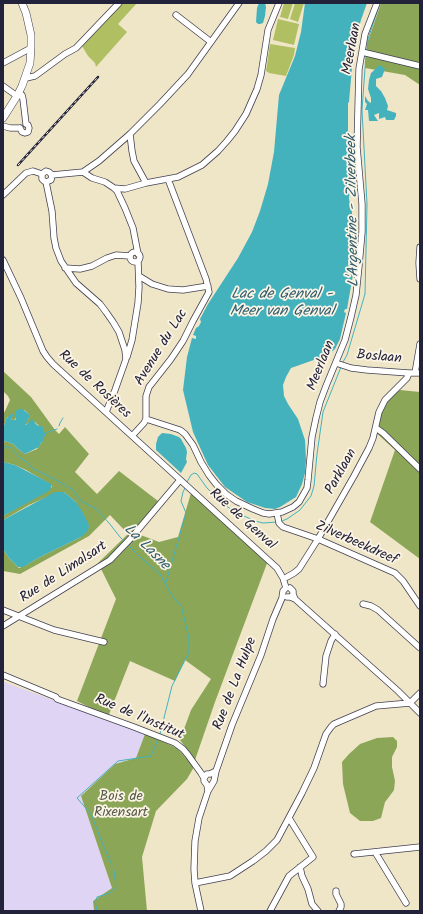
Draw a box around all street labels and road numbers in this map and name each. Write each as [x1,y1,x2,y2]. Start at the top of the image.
street label: Meerlaan [340,22,366,76]
street label: Avenue du Lac [132,307,192,389]
street label: Meerlaan [304,339,340,393]
street label: Rue de Rosières [54,347,134,423]
street label: Boslaan [356,348,402,368]
street label: Parklaan [323,446,361,498]
street label: Rue de Genval [205,486,279,554]
street label: Zilverbeekdreef [312,518,400,570]
street label: Rue de Limalsart [17,539,111,607]
street label: Rue de La Hulpe [211,635,261,733]
street label: Rue de l'Institut [92,692,186,744]

